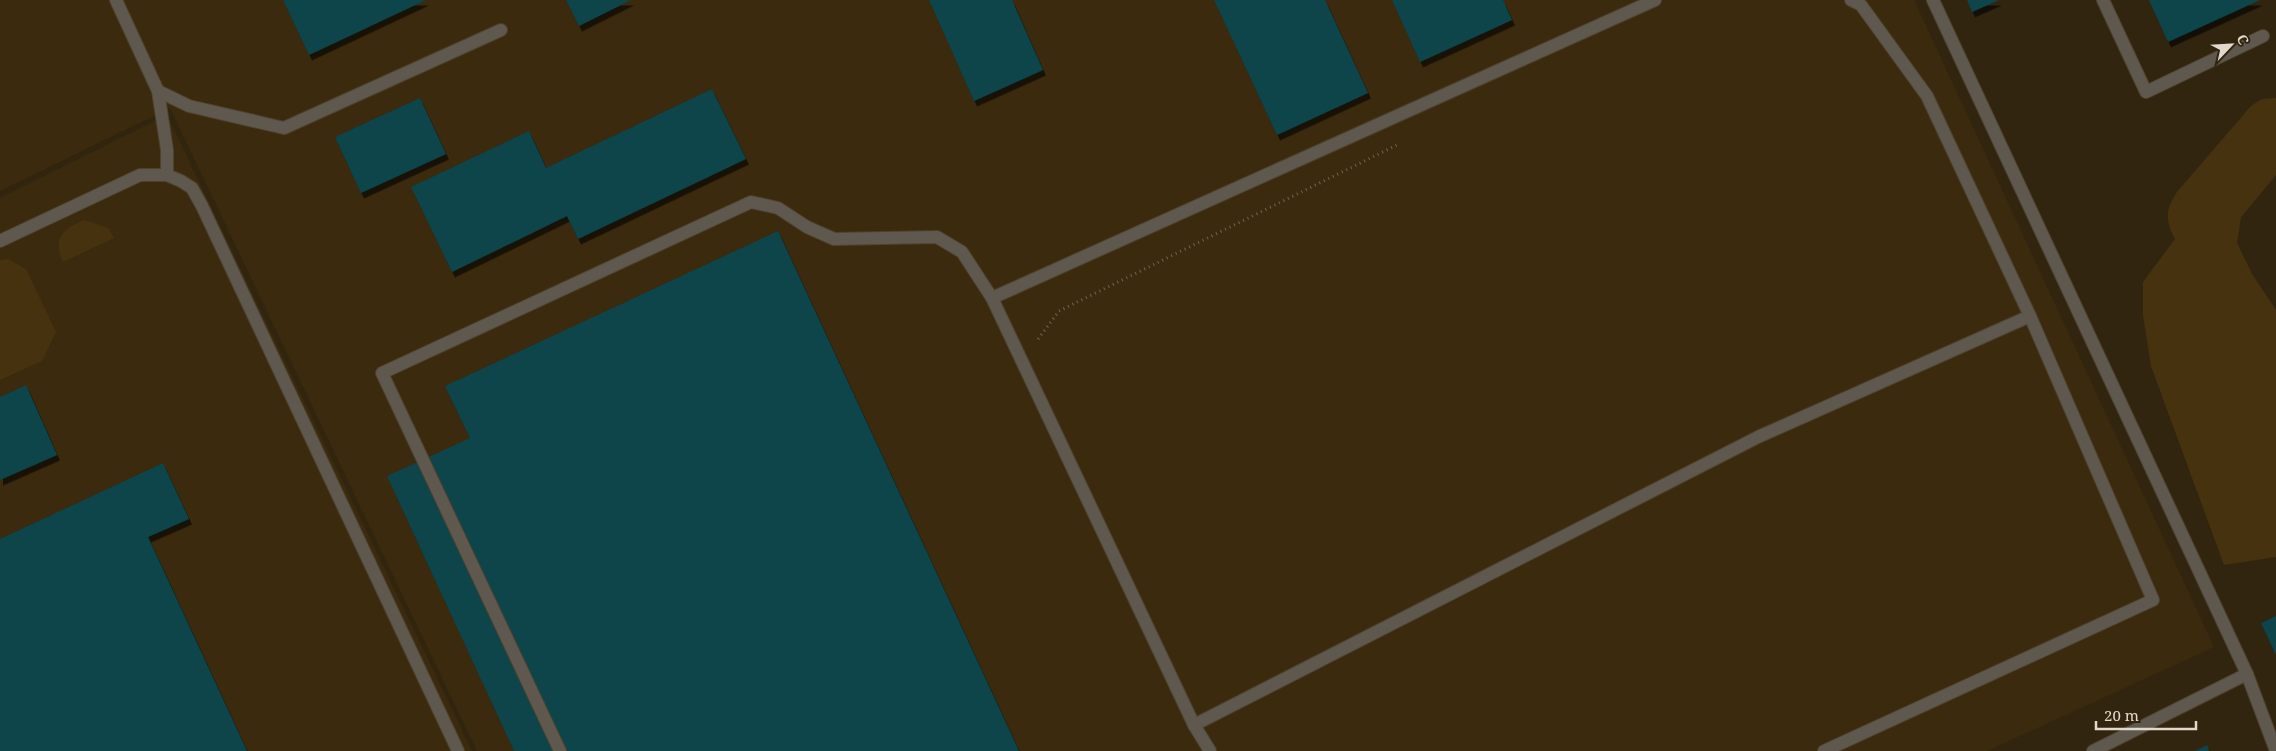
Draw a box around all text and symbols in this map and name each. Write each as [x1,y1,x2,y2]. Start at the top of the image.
north arrow [2206,20,2256,70]
text: С [2233,31,2254,47]
scale bar [2096,698,2196,730]
text: 20 m [2104,705,2139,725]

